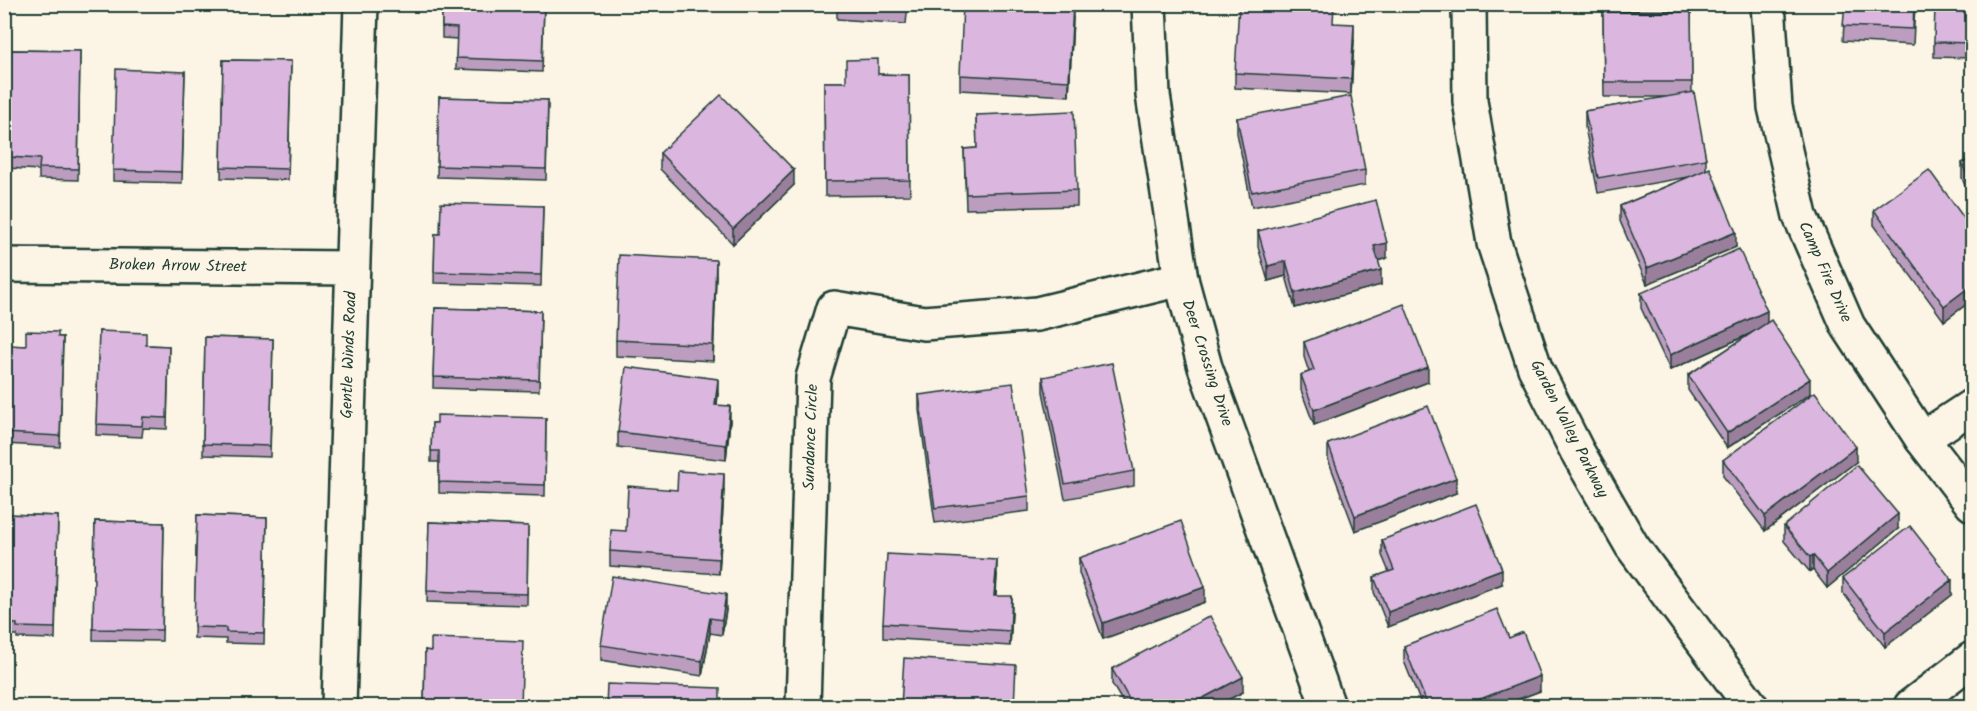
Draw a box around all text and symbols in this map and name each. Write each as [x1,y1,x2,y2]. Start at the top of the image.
street label: Camp Fire Drive [1792,217,1858,327]
street label: Broken Arrow Street [109,252,248,280]
street label: Gentle Winds Road [334,290,364,419]
street label: Deer Crossing Drive [1175,296,1239,430]
street label: Garden Valley Parkway [1523,355,1615,503]
street label: Sundance Circle [797,383,825,491]

